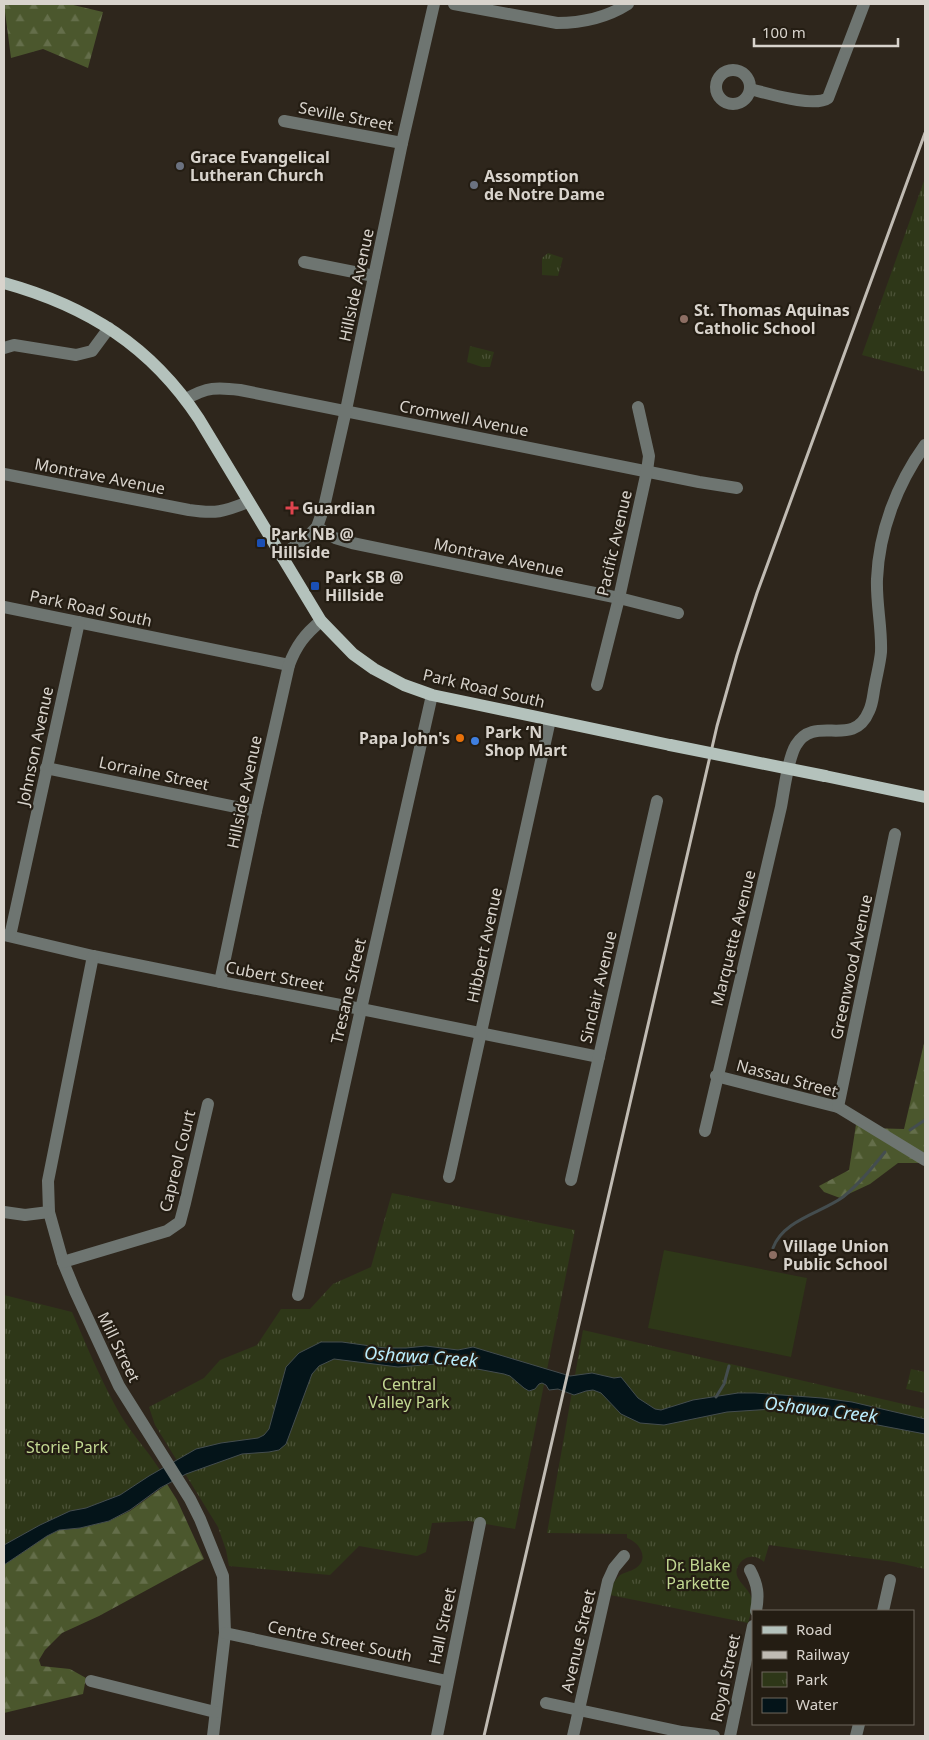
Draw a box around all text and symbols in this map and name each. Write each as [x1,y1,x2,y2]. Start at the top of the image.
scale bar [754,15,898,47]
text: 100 m [762,22,806,42]
street label: Seville Street [297,96,395,136]
place label: Grace Evangelical Lutheran Church [190,146,330,186]
marker: Grace Evangelical Lutheran Church [174,160,186,172]
place label: Assomption de Notre Dame [484,165,605,205]
marker: Assomption de Notre Dame [468,179,480,191]
street label: Hillside Avenue [333,226,379,344]
place label: St. Thomas Aquinas Catholic School [694,299,850,339]
marker: St. Thomas Aquinas Catholic School [678,313,690,325]
street label: Cromwell Avenue [397,395,531,441]
street label: Montrave Avenue [33,453,167,499]
street label: Pacific Avenue [591,488,637,598]
place label: Guardian [302,497,375,519]
marker: Guardian [286,502,298,514]
place label: Park NB @ Hillside [271,523,354,563]
street label: Montrave Avenue [432,532,566,582]
marker: Park NB @ Hillside [255,537,267,549]
place label: Park SB @ Hillside [325,566,404,606]
marker: Park SB @ Hillside [309,580,321,592]
street label: Park Road South [28,584,154,632]
street label: Park Road South [421,663,547,713]
street label: Johnson Avenue [11,684,58,810]
place label: Park ‘N Shop Mart [485,721,567,761]
place label: Papa John's [359,727,450,749]
marker: Papa John's [454,732,466,744]
street label: Hillside Avenue [221,733,267,851]
marker: Park ‘N Shop Mart [469,735,481,747]
street label: Lorraine Street [97,751,211,795]
street label: Marquette Avenue [705,868,761,1008]
street label: Hibbert Avenue [461,885,507,1005]
street label: Greenwood Avenue [825,892,877,1042]
street label: Sinclair Avenue [574,929,622,1045]
street label: Tresane Street [325,936,371,1046]
street label: Cubert Street [224,956,326,996]
street label: Nassau Street [734,1054,840,1102]
street label: Capreol Court [154,1108,200,1214]
place label: Village Union Public School [783,1235,889,1275]
marker: Village Union Public School [767,1249,779,1261]
street label: Mill Street [93,1308,146,1386]
water label: Oshawa Creek [364,1340,480,1372]
park label: Central Valley Park [368,1373,450,1413]
water label: Oshawa Creek [763,1390,880,1428]
park label: Storie Park [26,1436,108,1458]
park label: Dr. Blake Parkette [665,1554,731,1594]
street label: Hall Street [423,1585,461,1666]
street label: Avenue Street [555,1587,601,1695]
legend [752,1610,914,1725]
street label: Centre Street South [266,1615,414,1667]
text: Road [796,1619,832,1639]
street label: Royal Street [705,1632,745,1724]
text: Railway [796,1644,850,1664]
text: Park [796,1669,828,1689]
text: Water [796,1694,838,1714]

